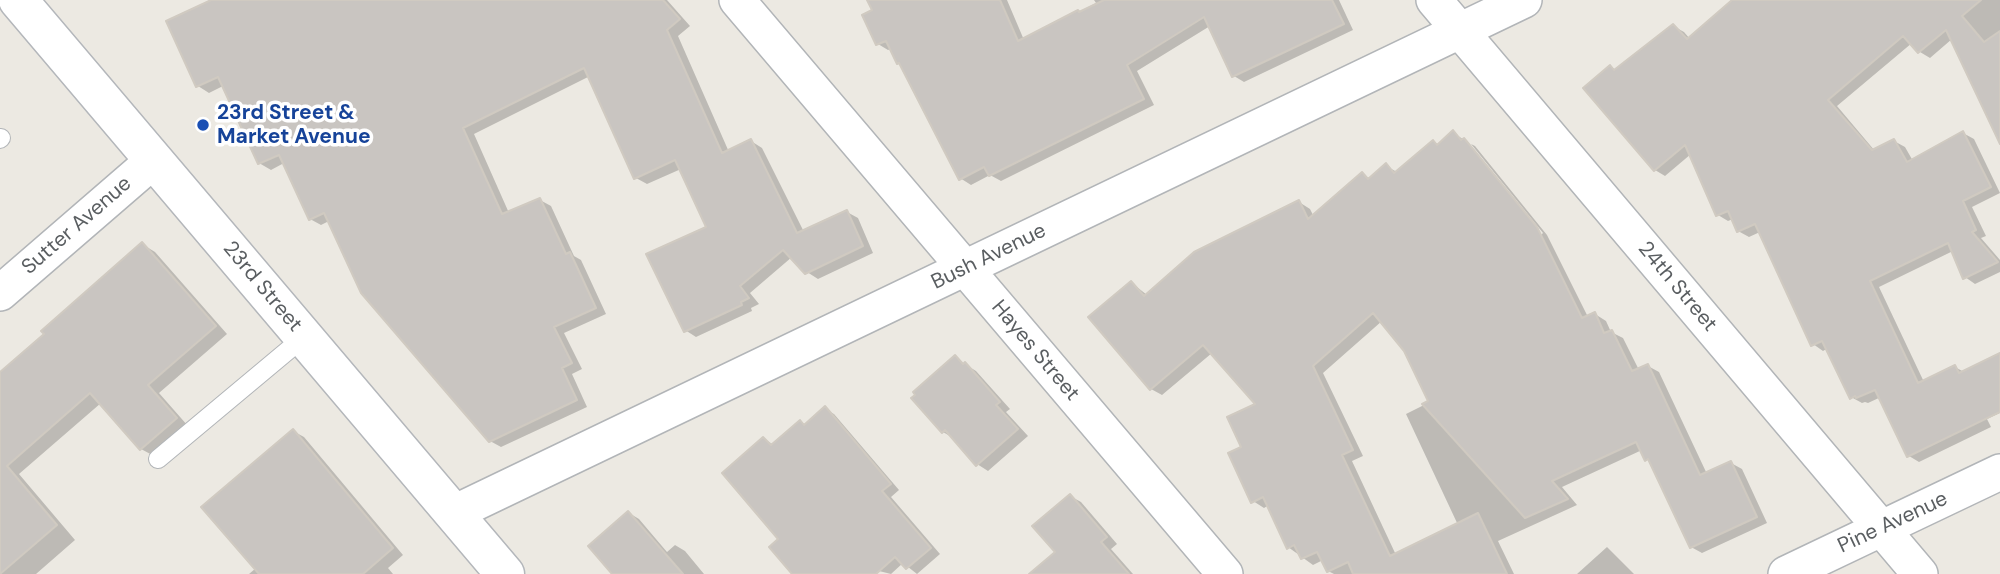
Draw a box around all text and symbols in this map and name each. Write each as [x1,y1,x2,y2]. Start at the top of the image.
place label: 23rd Street & Market Avenue [217,100,371,150]
marker: 23rd Street & Market Avenue [195,117,211,133]
street label: Sutter Avenue [17,172,137,280]
street label: Bush Avenue [928,218,1050,296]
street label: 23rd Street [217,237,307,337]
street label: 24th Street [1632,237,1722,337]
street label: Hayes Street [986,296,1084,406]
street label: Pine Avenue [1834,487,1952,559]

